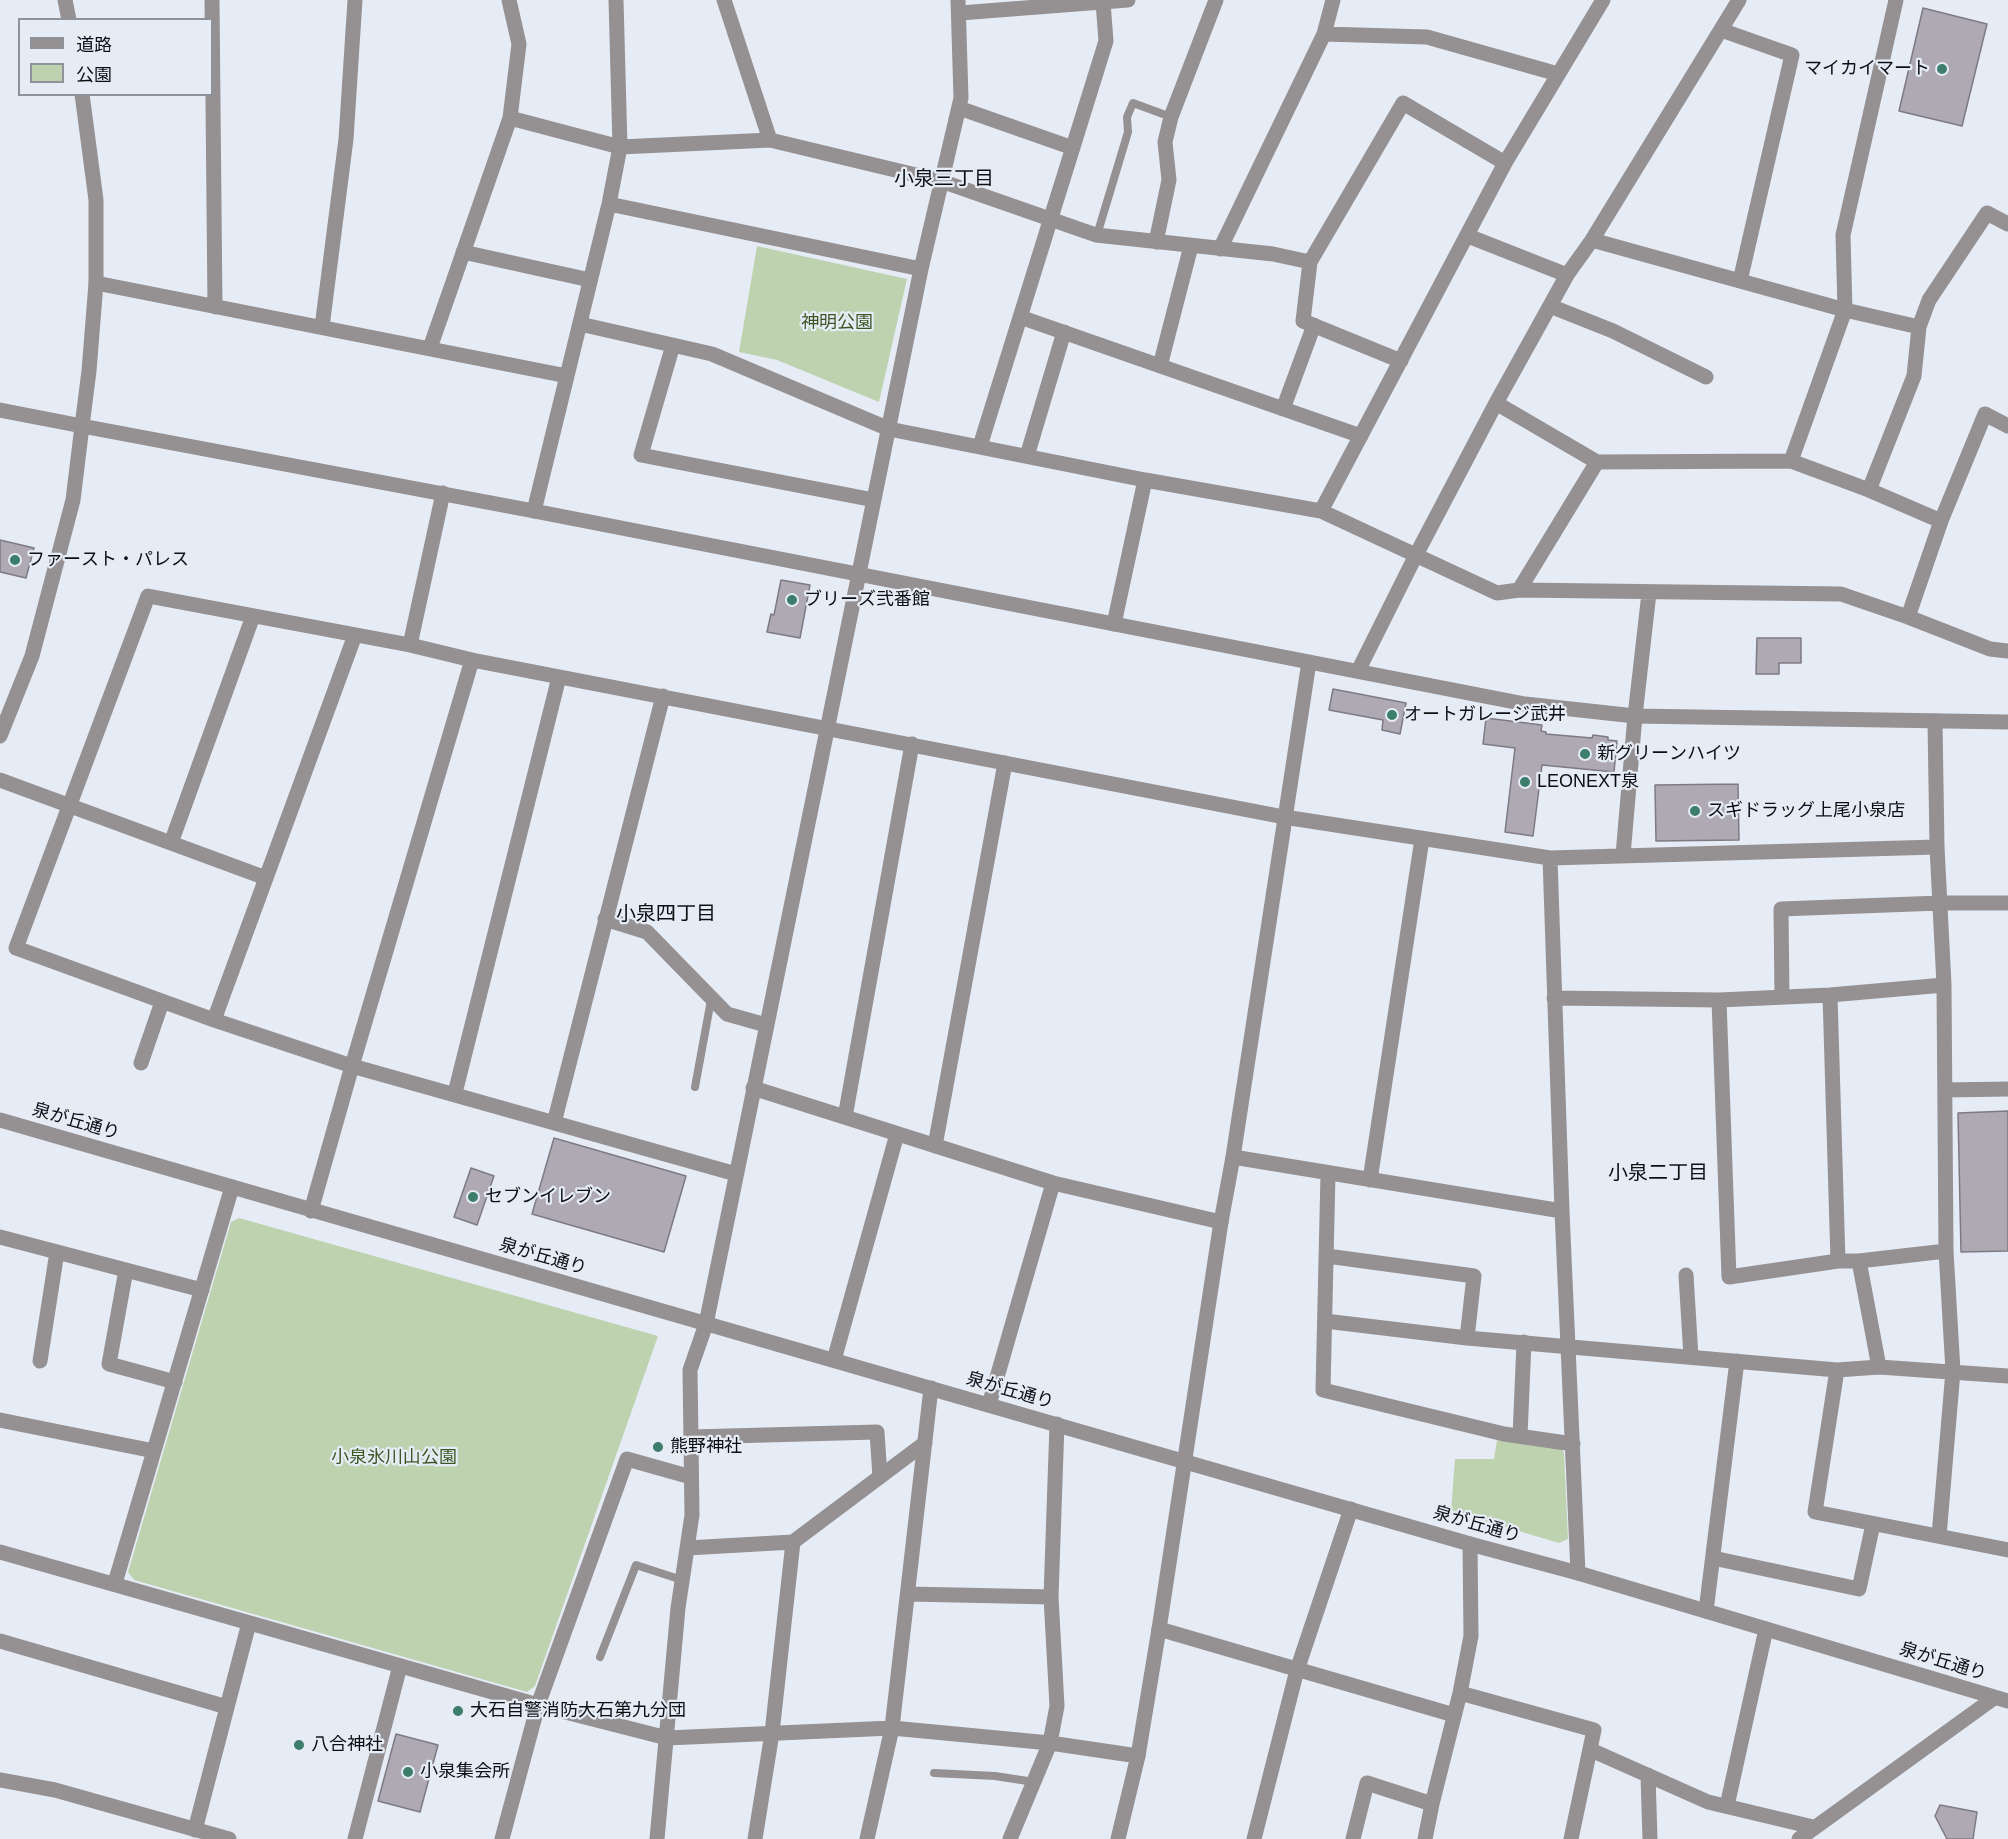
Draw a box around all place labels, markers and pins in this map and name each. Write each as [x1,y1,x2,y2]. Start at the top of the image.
place label: マイカイマート [1804,58,1930,80]
marker: マイカイマート [1935,62,1949,76]
place label: ファースト・パレス [27,549,189,571]
marker: ファースト・パレス [8,553,22,567]
place label: ブリーズ弐番館 [804,589,930,611]
marker: ブリーズ弐番館 [785,593,799,607]
place label: オートガレージ武井 [1404,704,1566,726]
marker: オートガレージ武井 [1385,708,1399,722]
place label: 新グリーンハイツ [1597,743,1741,765]
marker: 新グリーンハイツ [1578,747,1592,761]
place label: LEONEXT泉 [1537,771,1639,793]
marker: LEONEXT泉 [1518,775,1532,789]
place label: スギドラッグ上尾小泉店 [1707,800,1905,822]
marker: スギドラッグ上尾小泉店 [1688,804,1702,818]
place label: セブンイレブン [485,1186,611,1208]
marker: セブンイレブン [466,1190,480,1204]
place label: 熊野神社 [670,1436,742,1458]
marker: 熊野神社 [651,1440,665,1454]
place label: 大石自警消防大石第九分団 [470,1700,686,1722]
marker: 大石自警消防大石第九分団 [451,1704,465,1718]
place label: 八合神社 [311,1734,383,1756]
marker: 八合神社 [292,1738,306,1752]
place label: 小泉集会所 [420,1761,510,1783]
marker: 小泉集会所 [401,1765,415,1779]

